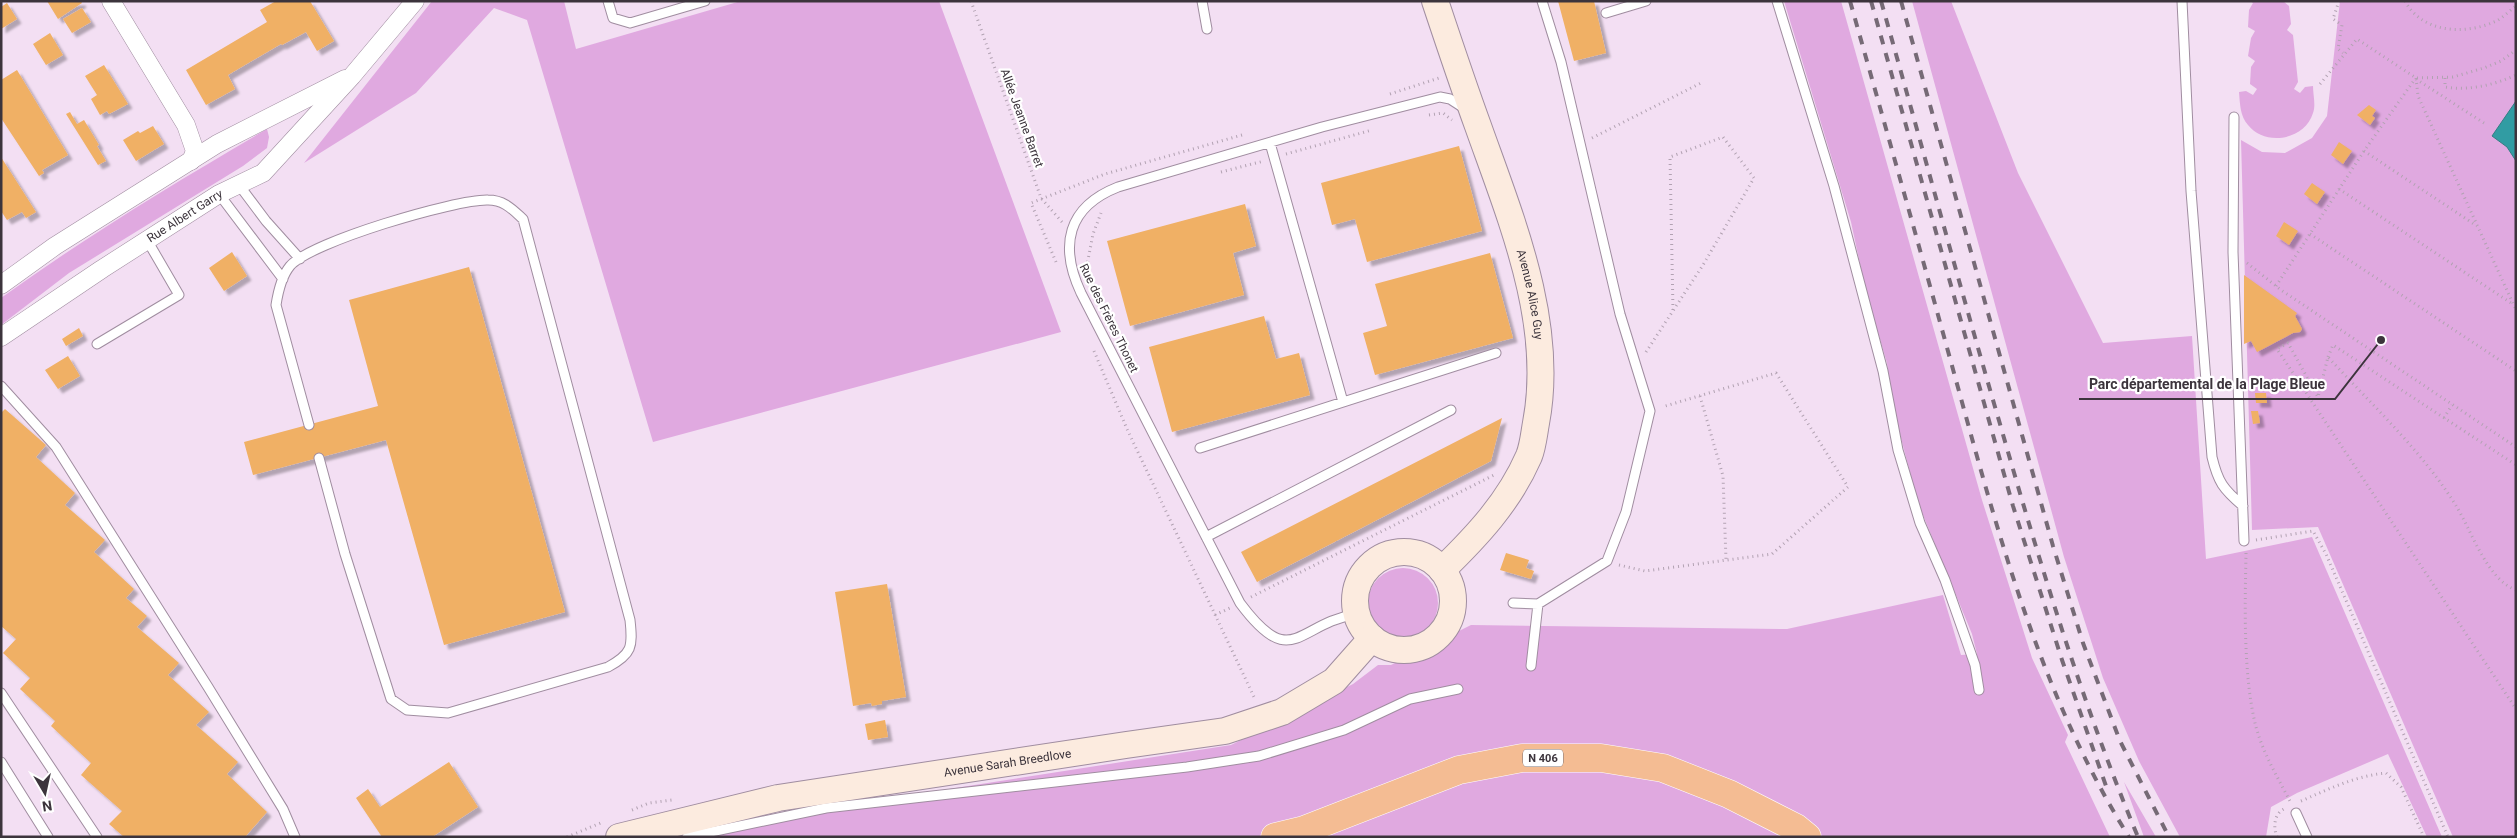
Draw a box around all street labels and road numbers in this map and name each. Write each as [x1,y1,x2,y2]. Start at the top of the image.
street label: Allée Jeanne Barret [998,67,1046,169]
street label: Rue Albert Garry [144,186,225,245]
street label: Avenue Alice Guy [1514,248,1546,341]
street label: Rue des Frères Thonet [1077,261,1141,375]
street label: Avenue Sarah Breedlove [943,746,1072,780]
road number: N 406 [1523,750,1563,766]

